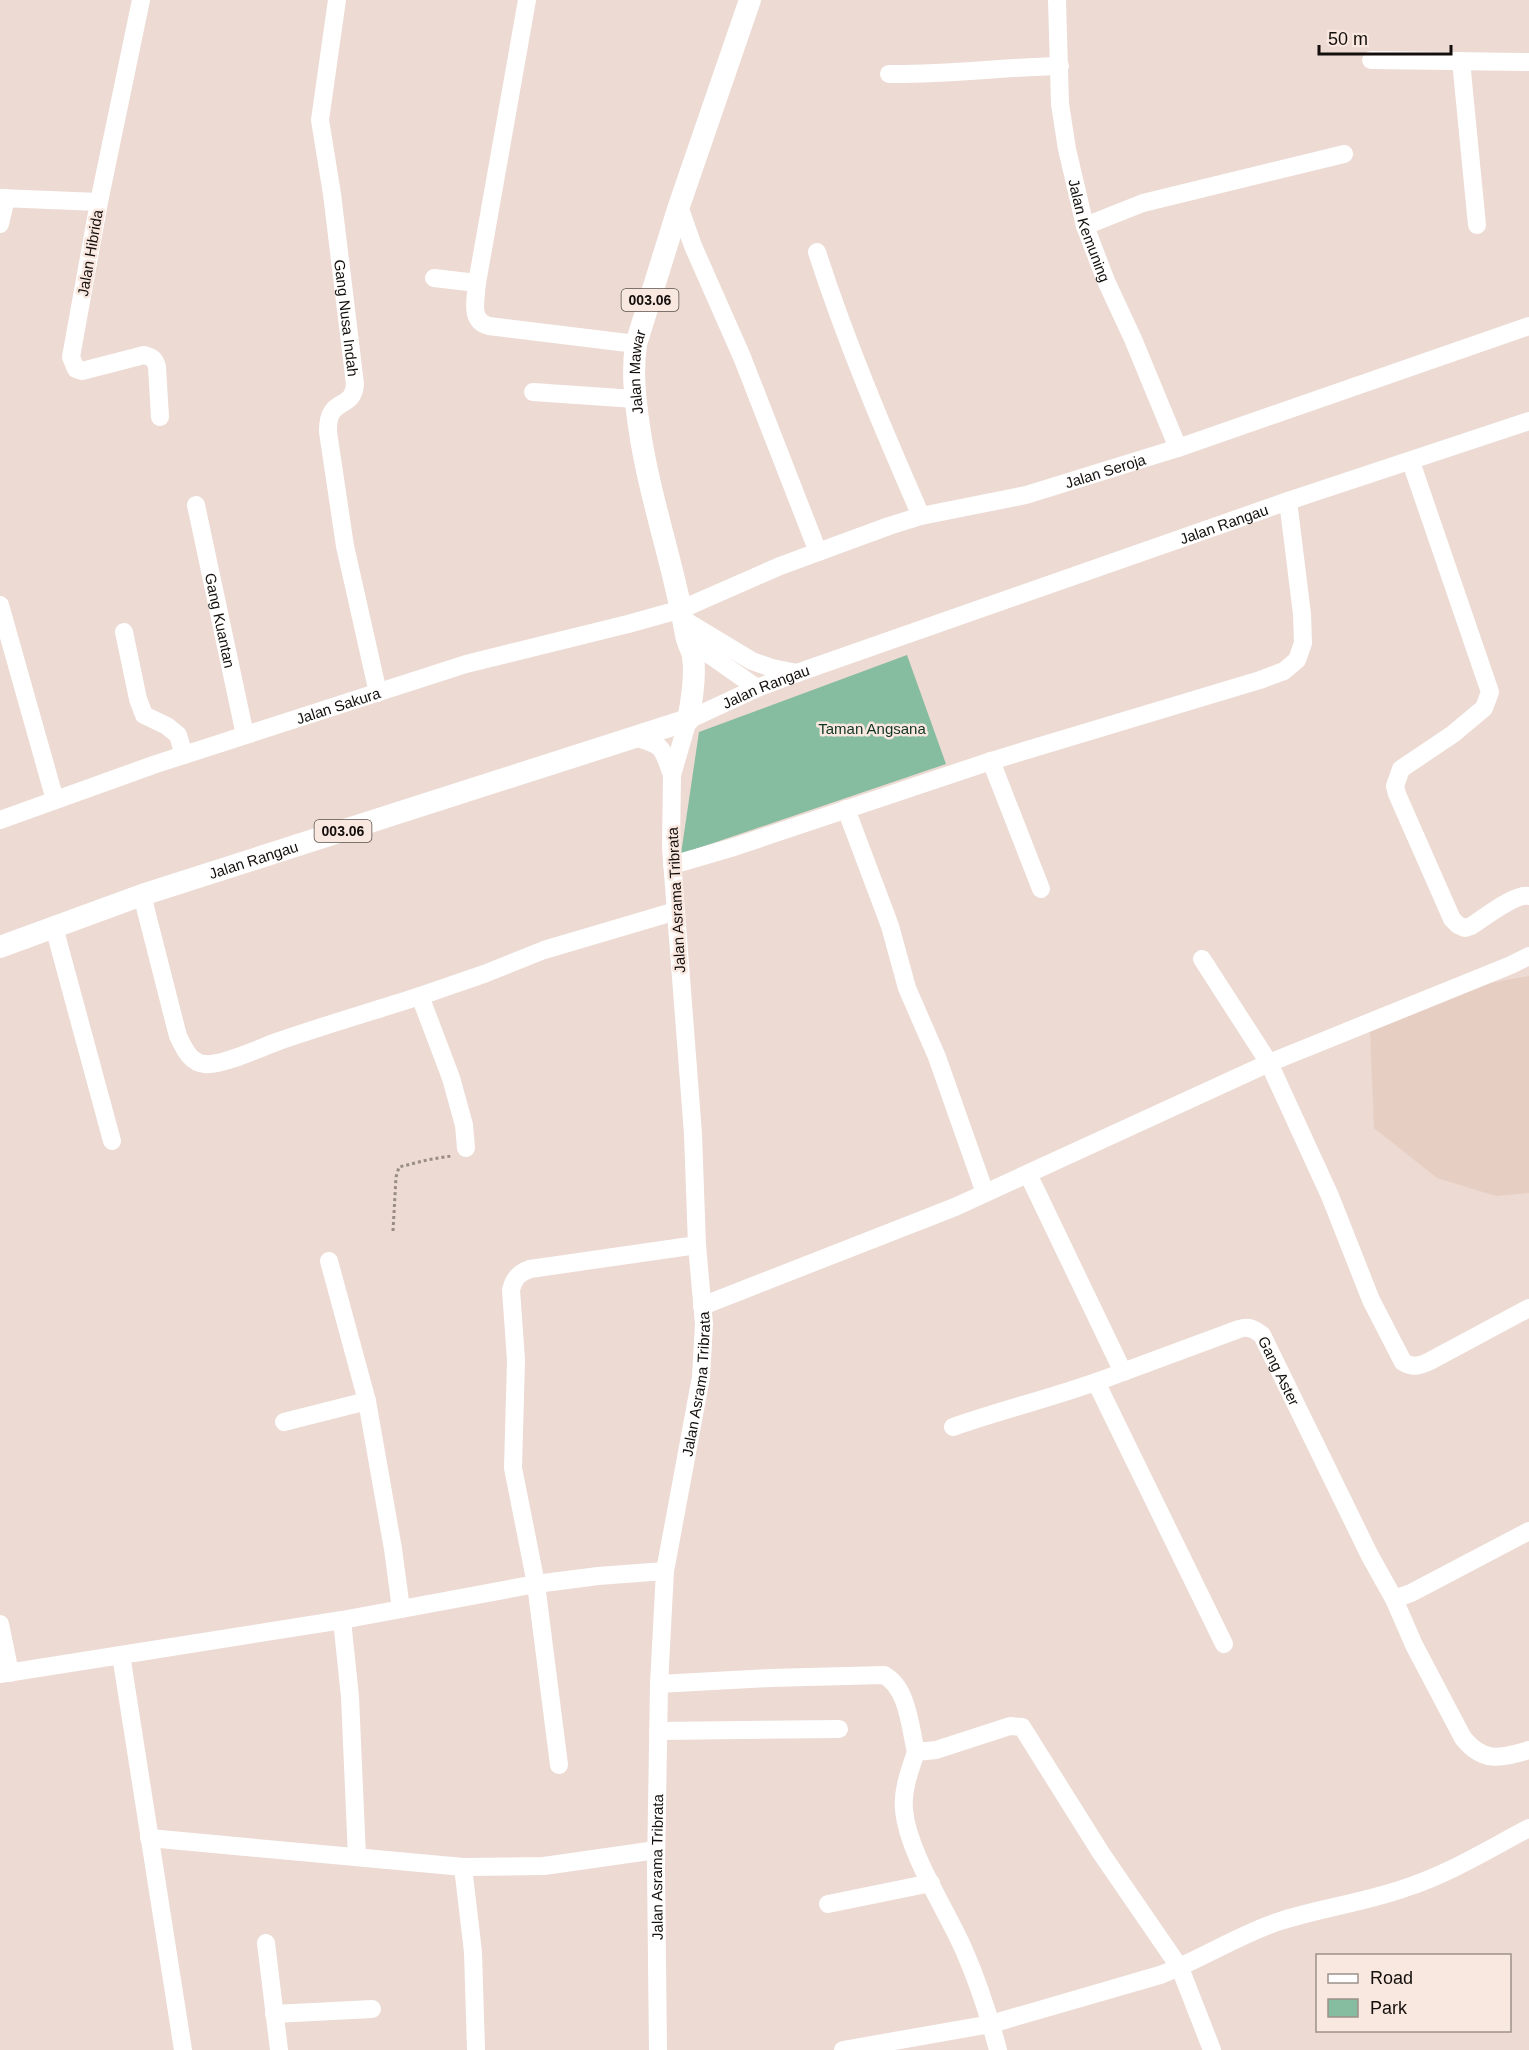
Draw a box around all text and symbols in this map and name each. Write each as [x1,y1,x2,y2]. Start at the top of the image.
scale bar [1319,18,1451,56]
text: 50 m [1328,29,1368,49]
street label: Jalan Kemuning [1066,177,1114,284]
street label: Jalan Hibrida [74,208,106,298]
street label: Gang Nusa Indah [331,259,363,377]
road number: 003.06 [622,289,678,311]
street label: Jalan Mawar [626,327,648,415]
street label: Jalan Seroja [1063,450,1148,491]
street label: Jalan Rangau [1177,500,1270,547]
street label: Gang Kuantan [202,571,239,670]
street label: Jalan Rangau [719,661,812,711]
street label: Jalan Sakura [294,684,383,727]
park label: Taman Angsana [818,720,926,737]
road number: 003.06 [314,820,372,842]
street label: Jalan Asrama Tribrata [664,826,688,973]
street label: Jalan Rangau [207,837,300,882]
street label: Jalan Asrama Tribrata [678,1310,713,1458]
street label: Gang Aster [1255,1333,1304,1408]
street label: Jalan Asrama Tribrata [647,1793,666,1940]
legend [1316,1954,1511,2032]
text: Road [1370,1968,1413,1988]
text: Park [1370,1998,1408,2018]

